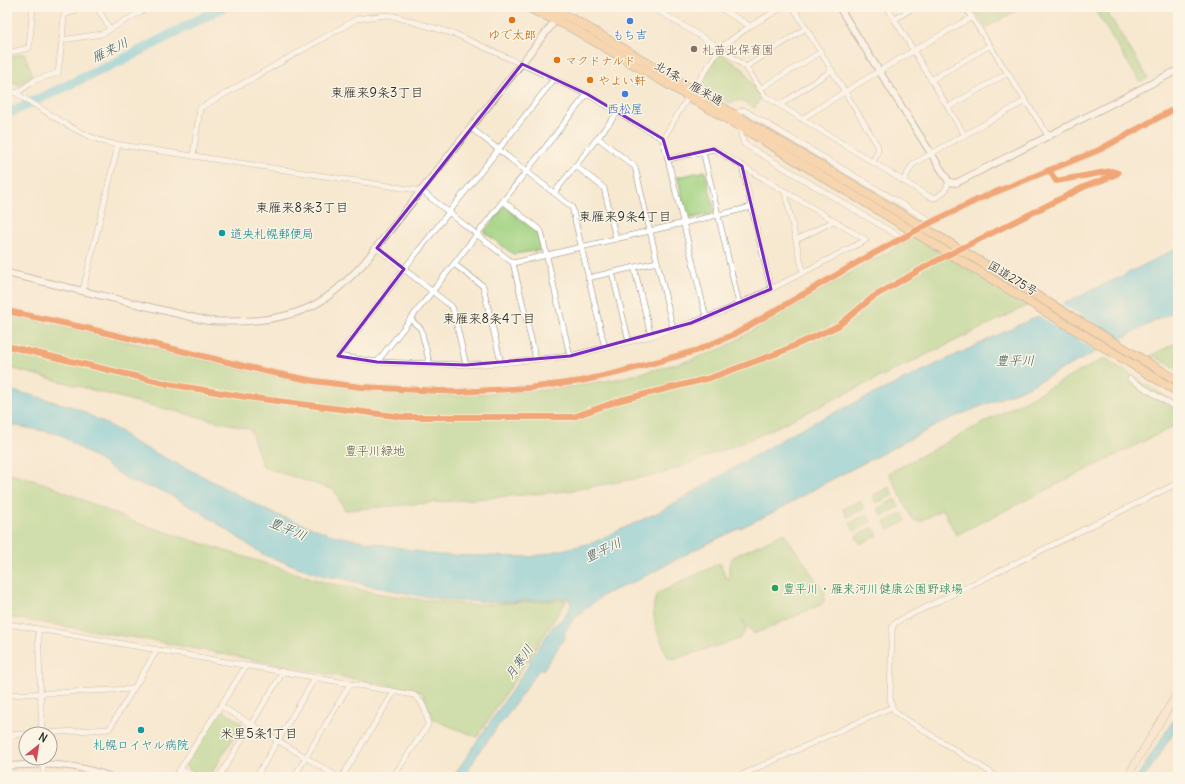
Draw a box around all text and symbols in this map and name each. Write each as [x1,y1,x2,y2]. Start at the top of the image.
marker: ゆで太郎 [507,15,517,25]
marker: もち吉 [625,16,635,26]
place label: ゆで太郎 [488,27,536,42]
place label: もち吉 [612,27,648,42]
water label: 雁来川 [89,34,131,66]
place label: 札苗北保育園 [702,42,774,57]
marker: 札苗北保育園 [689,44,699,54]
place label: マクドナルド [565,53,636,68]
marker: マクドナルド [552,55,562,65]
street label: 北1条・雁来通 [652,57,726,109]
place label: やよい軒 [598,73,646,88]
marker: やよい軒 [585,75,595,85]
district label: 東雁来9条3丁目 [331,84,423,101]
marker: 西松屋 [620,89,630,99]
place label: 西松屋 [607,101,643,116]
district label: 東雁来8条3丁目 [256,199,348,216]
district label: 東雁来9条4丁目 [579,208,672,225]
place label: 道央札幌郵便局 [230,226,314,241]
marker: 道央札幌郵便局 [217,228,227,238]
street label: 国道275号 [985,257,1041,299]
district label: 東雁来8条4丁目 [442,310,536,327]
water label: 豊平川 [995,352,1035,369]
park label: 豊平川緑地 [345,443,405,458]
water label: 豊平川 [267,514,309,544]
water label: 豊平川 [582,534,624,566]
place label: 豊平川・雁来河川健康公園野球場 [783,581,963,596]
marker: 豊平川・雁来河川健康公園野球場 [770,583,780,593]
water label: 月寒川 [501,641,537,683]
marker: 札幌ロイヤル病院 [136,725,146,735]
district label: 米里5条1丁目 [220,725,298,742]
north arrow [18,726,58,766]
text: N [36,729,50,745]
place label: 札幌ロイヤル病院 [93,737,189,752]

